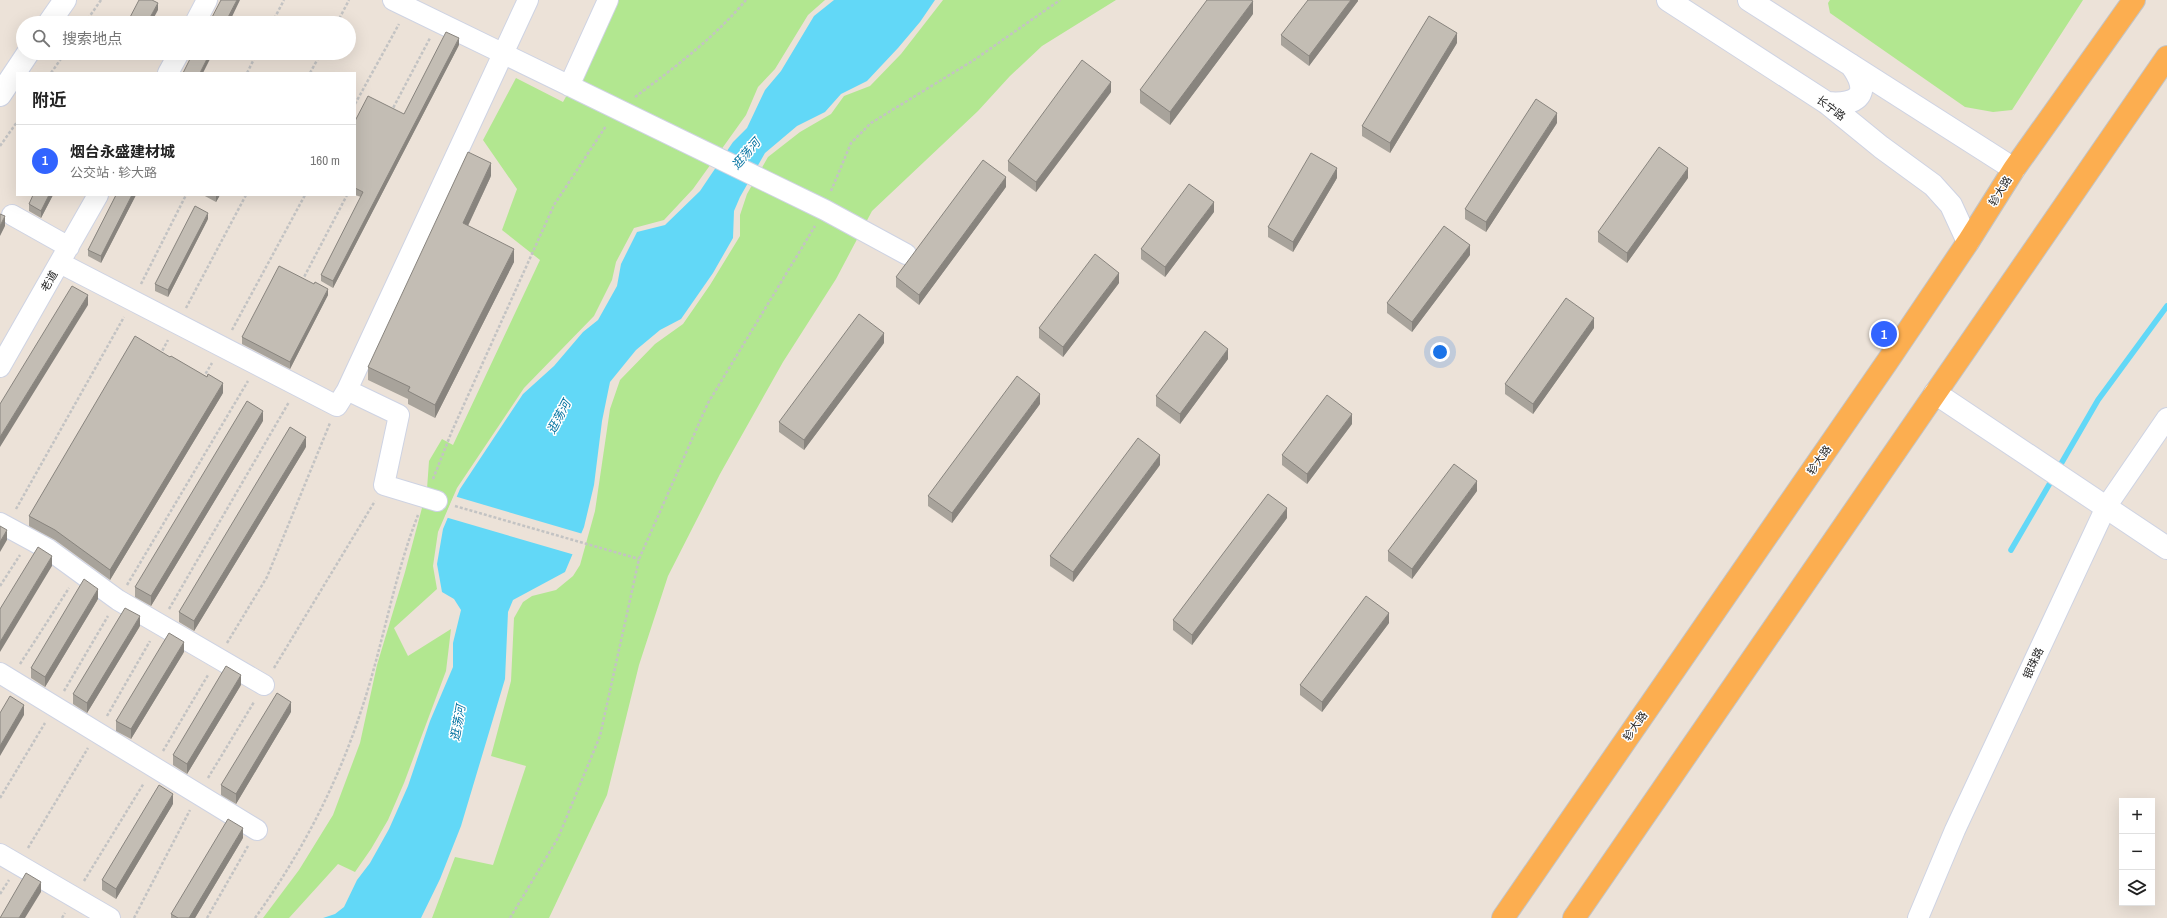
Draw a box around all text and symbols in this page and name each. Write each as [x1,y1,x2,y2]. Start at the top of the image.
search box [16,16,356,60]
icon: search [30,27,52,49]
text: 搜索地点 [62,28,122,49]
text: 附近 [32,88,66,111]
street label: 长宁路 [1814,92,1848,124]
water label: 逛荡河 [728,134,765,173]
text: 烟台永盛建材城 [70,141,175,162]
text: 1 [42,152,48,169]
text: 160 m [310,152,340,169]
text: 公交站 · 轸大路 [70,164,157,181]
street label: 轸大路 [1985,173,2015,209]
street label: 老道 [37,268,61,294]
pin: 1 [1871,319,1897,349]
your location [1430,342,1450,362]
water label: 逛荡河 [543,396,575,437]
street label: 轸大路 [1804,442,1834,478]
street label: 银珠路 [2020,645,2046,681]
water label: 逛荡河 [447,702,469,742]
street label: 轸大路 [1620,708,1650,744]
map controls [2119,798,2155,906]
button: + [2119,798,2155,834]
button: − [2119,834,2155,870]
button: layers [2119,870,2155,906]

